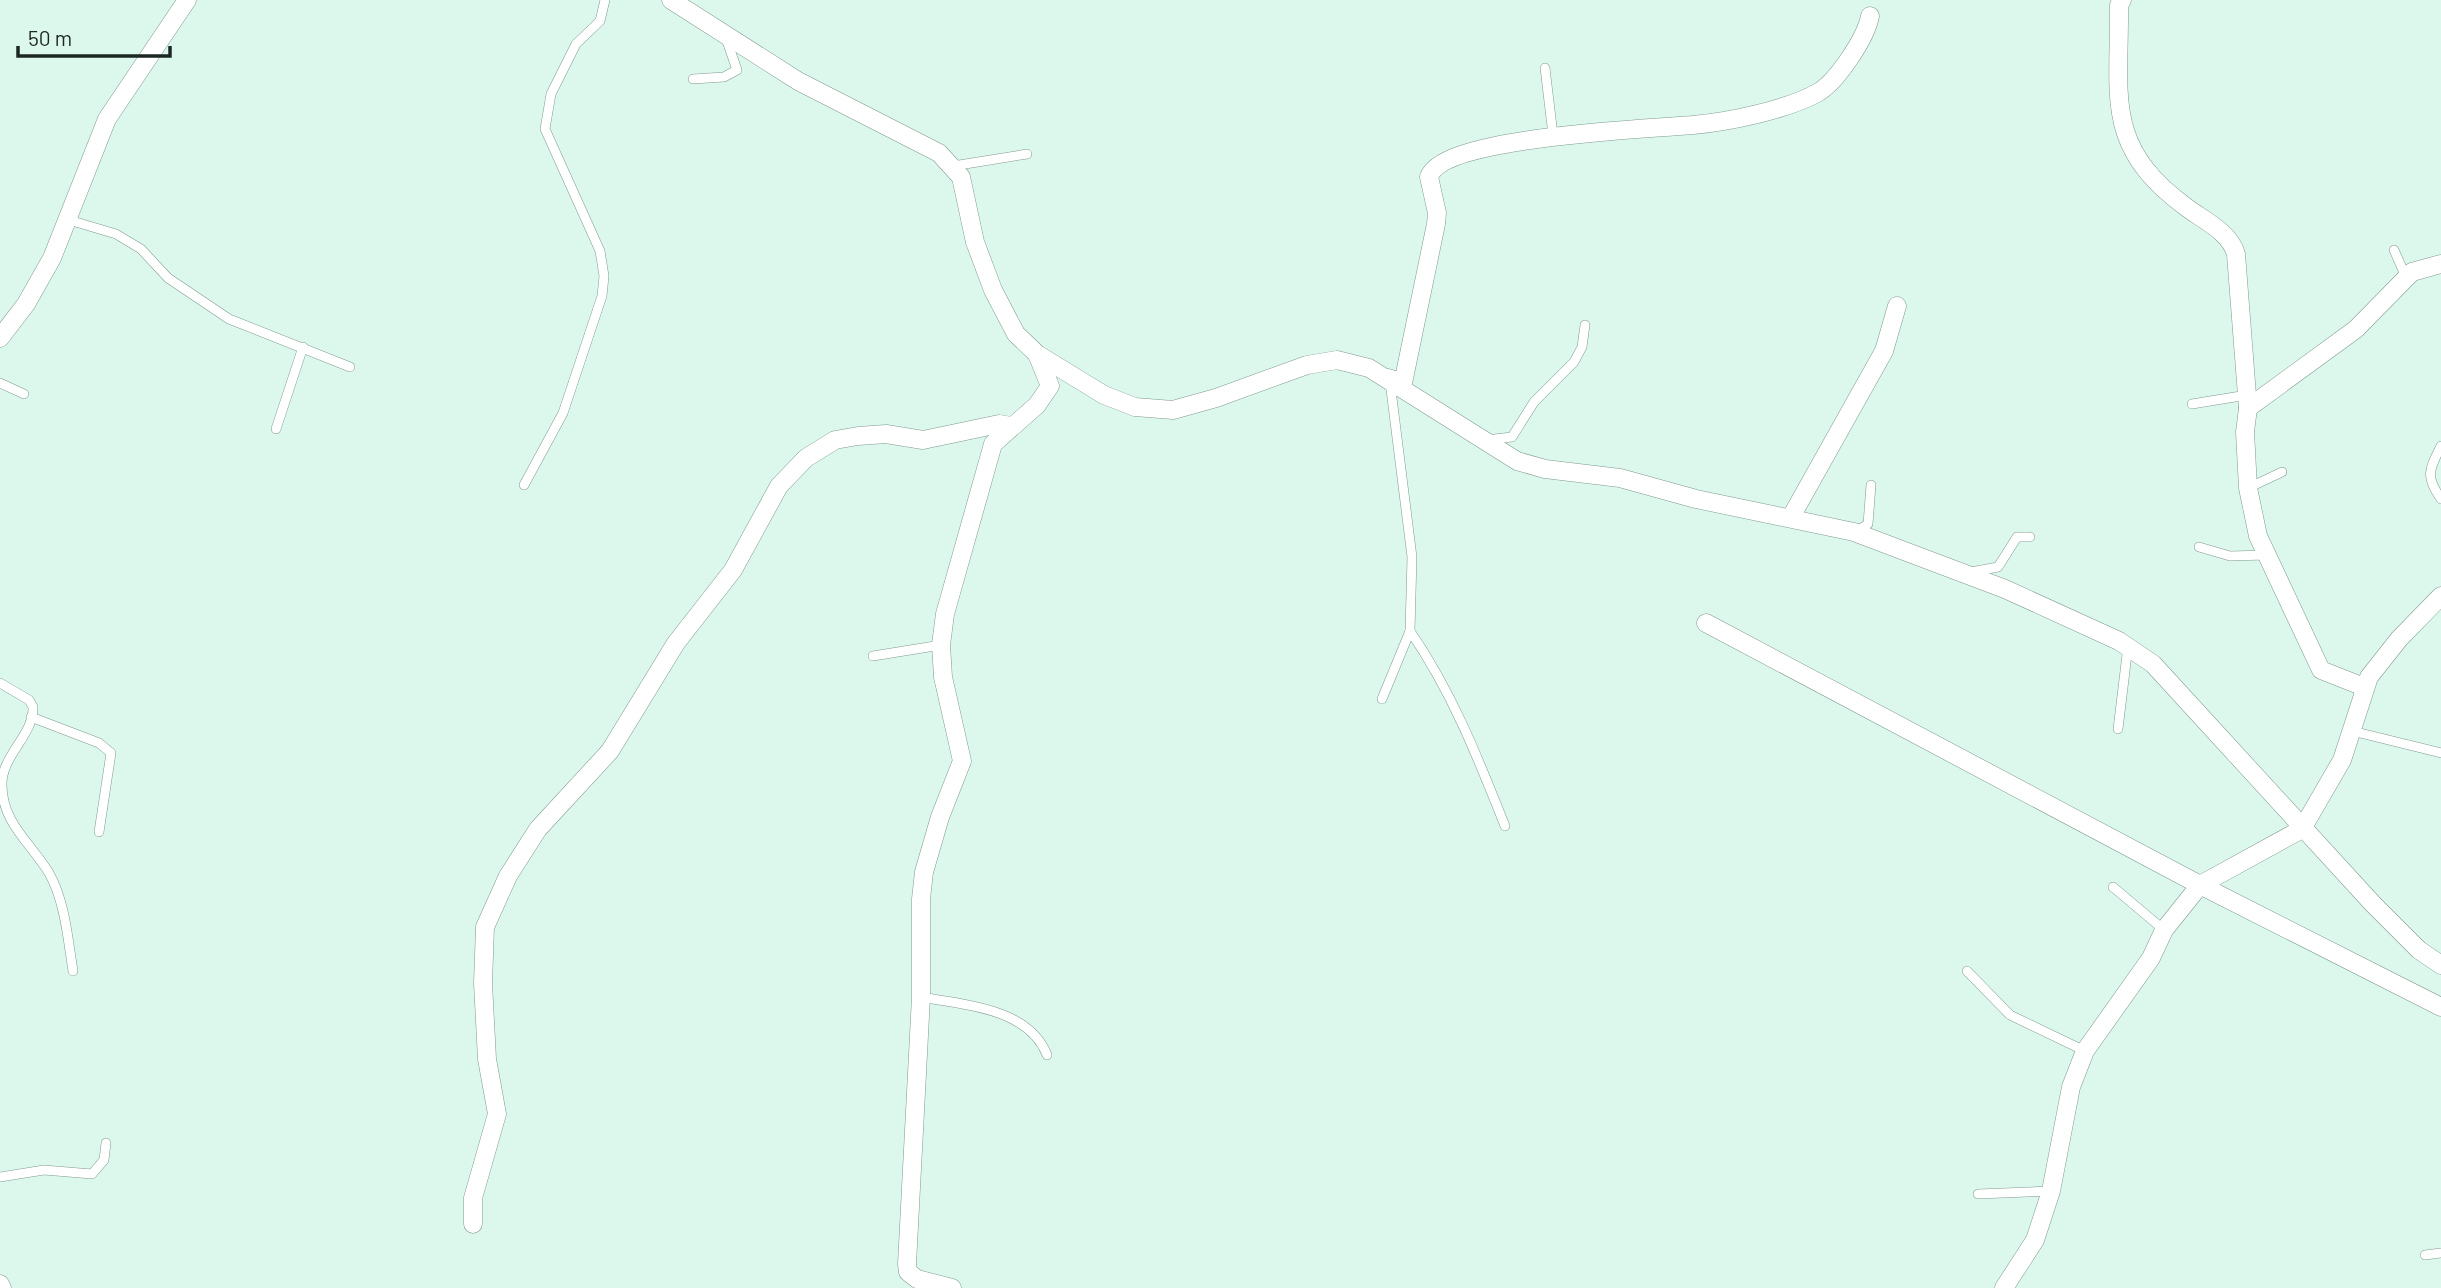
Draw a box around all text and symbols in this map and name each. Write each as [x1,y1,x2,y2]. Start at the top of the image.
scale bar [18,14,170,58]
text: 50 m [28,25,72,50]

